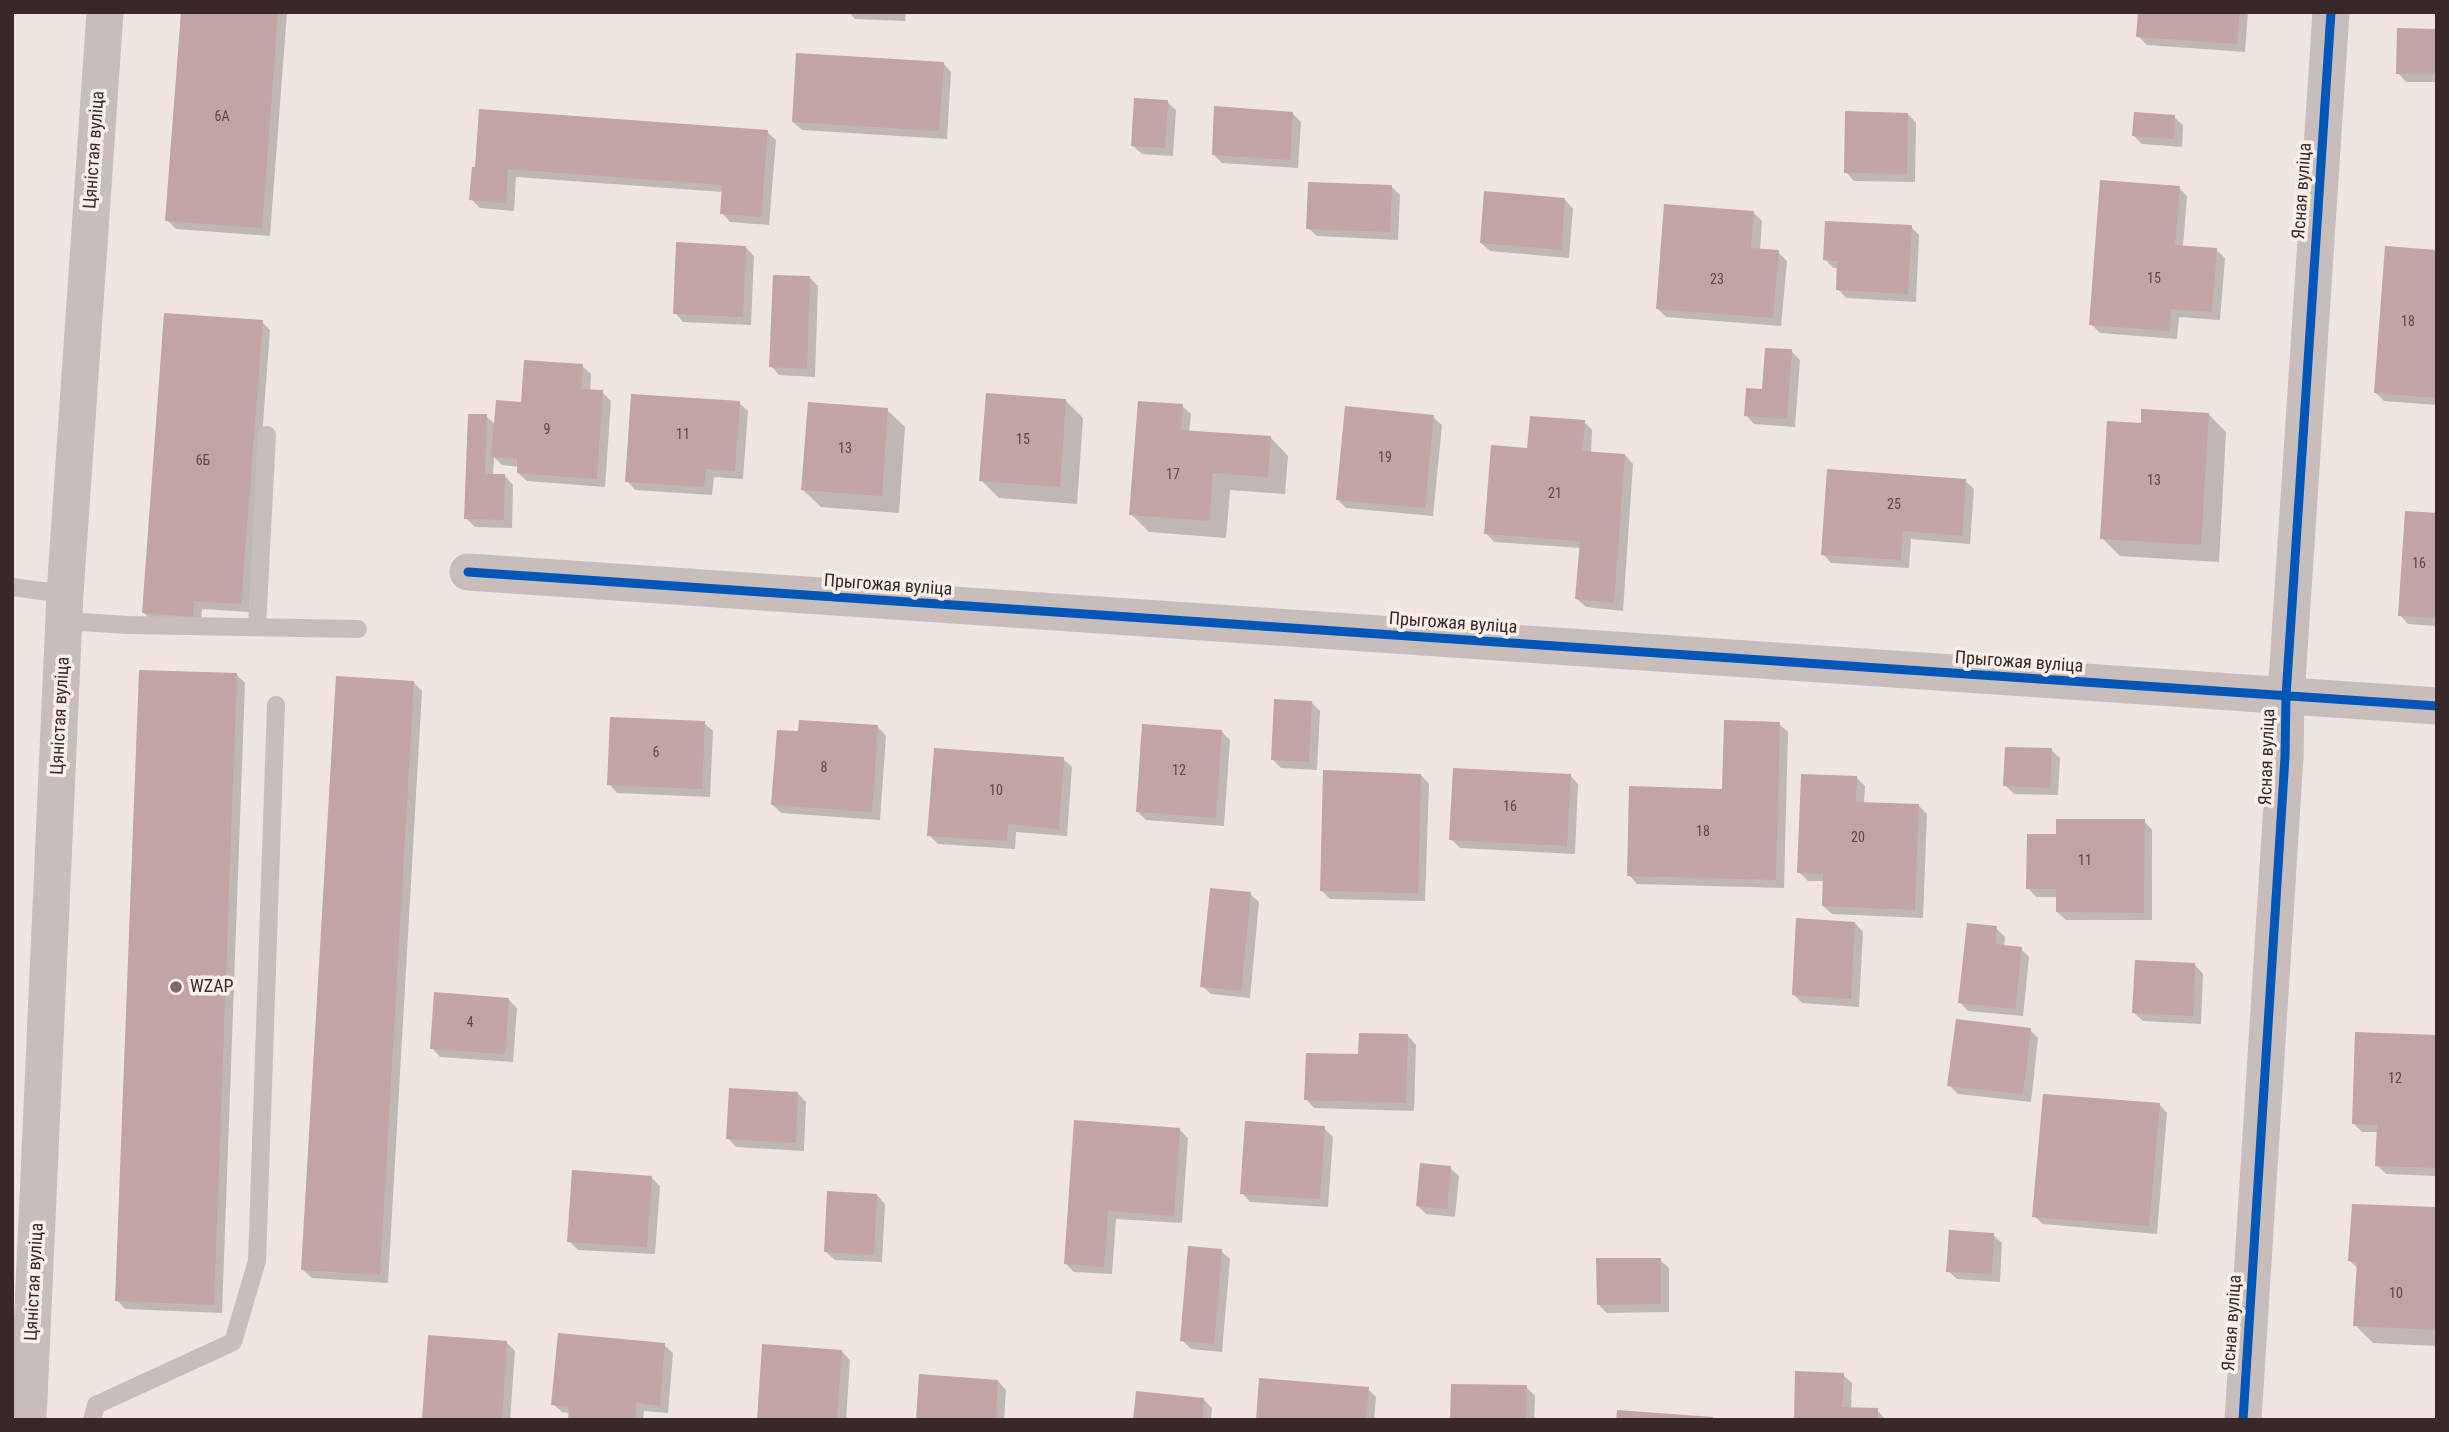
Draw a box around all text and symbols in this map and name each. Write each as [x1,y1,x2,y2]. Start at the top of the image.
street label: Цяністая вуліца [80,90,110,210]
house number: 6А [215,109,229,125]
street label: Ясная вуліца [2289,142,2317,240]
house number: 15 [2147,271,2161,287]
house number: 23 [1710,272,1724,288]
house number: 18 [2401,314,2415,330]
house number: 9 [544,422,550,438]
house number: 11 [676,427,690,443]
house number: 15 [1016,432,1030,448]
house number: 13 [838,441,852,457]
house number: 19 [1378,450,1392,466]
house number: 6Б [196,453,210,469]
house number: 17 [1166,467,1180,483]
house number: 13 [2147,473,2161,489]
house number: 21 [1548,486,1562,502]
house number: 25 [1887,497,1901,513]
house number: 16 [2412,556,2426,572]
street label: Прыгожая вуліца [823,571,953,601]
street label: Прыгожая вуліца [1388,609,1518,639]
street label: Прыгожая вуліца [1954,648,2084,678]
street label: Цяністая вуліца [47,656,75,776]
street label: Ясная вуліца [2256,708,2280,806]
house number: 6 [653,745,659,761]
house number: 8 [821,760,827,776]
house number: 12 [1172,763,1186,779]
house number: 10 [989,783,1003,799]
house number: 16 [1503,799,1517,815]
house number: 18 [1696,824,1710,840]
house number: 20 [1851,830,1865,846]
house number: 11 [2078,853,2092,869]
place label: WZAP [190,976,234,998]
marker: WZAP [168,979,184,995]
house number: 4 [467,1015,473,1031]
house number: 12 [2388,1071,2402,1087]
street label: Цяністая вуліца [21,1222,49,1342]
street label: Ясная вуліца [2219,1274,2247,1372]
house number: 10 [2389,1286,2403,1302]

